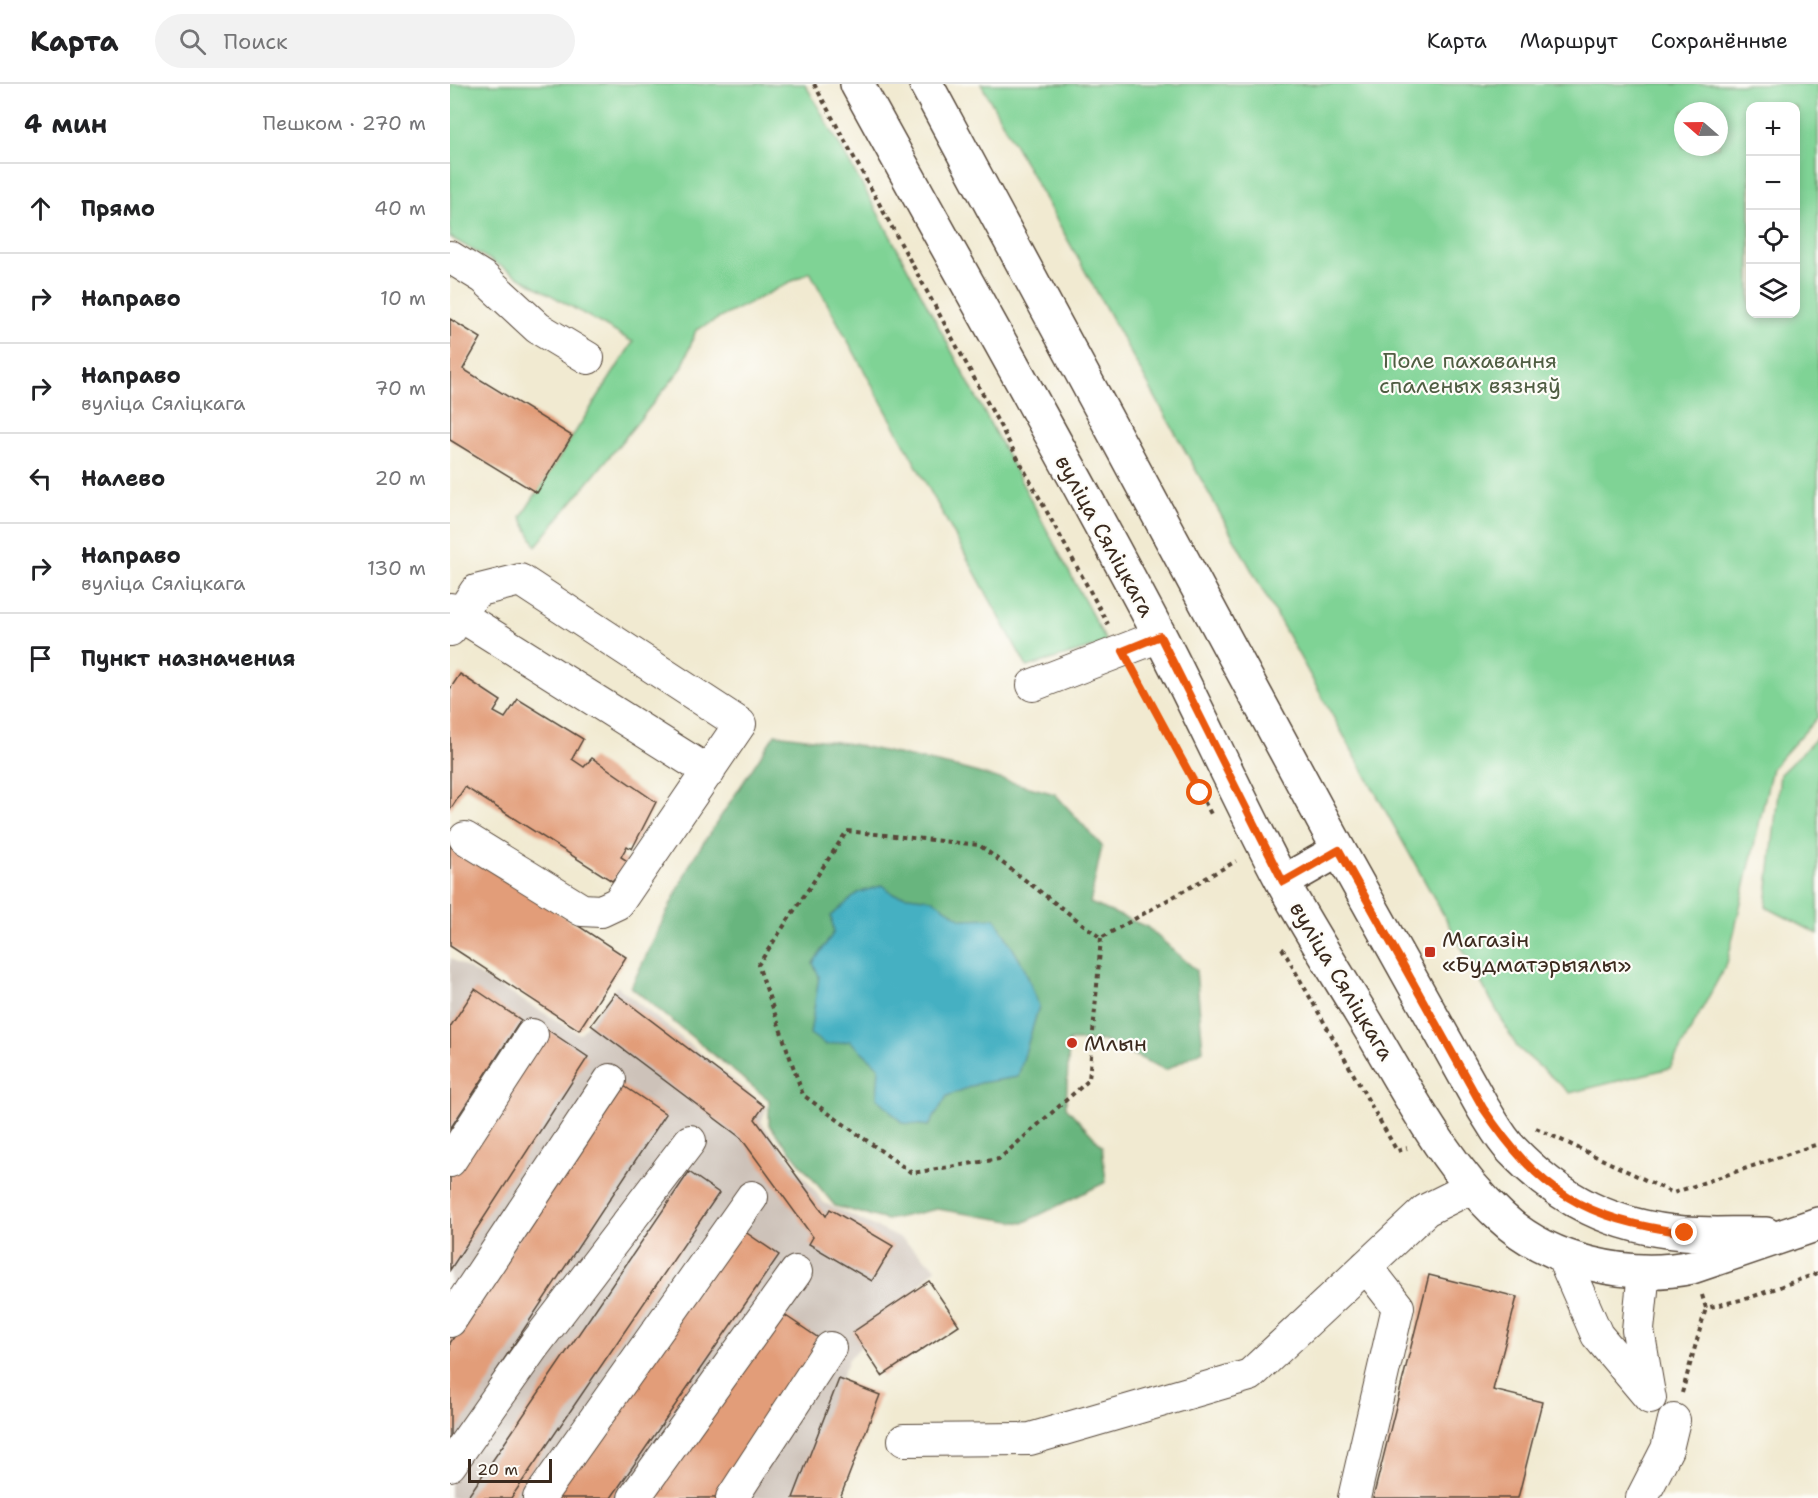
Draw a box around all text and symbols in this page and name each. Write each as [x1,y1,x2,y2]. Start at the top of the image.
search box [155,14,575,68]
text: Карта [30,22,119,60]
icon: search [176,25,209,58]
text: Поиск [224,27,288,56]
text: Карта [1427,27,1487,55]
text: Маршрут [1520,27,1618,55]
text: Сохранённые [1651,27,1788,55]
north arrow [1674,102,1728,156]
map controls [1746,102,1800,318]
button: + [1746,102,1800,156]
text: 4 мин [24,106,107,141]
text: Пешком · 270 m [263,110,426,136]
button: − [1746,156,1800,210]
icon: ahead [24,192,57,225]
text: Прямо [81,194,155,223]
text: 40 m [374,195,426,221]
button: locate [1746,210,1800,264]
button: layers [1746,264,1800,318]
icon: right [24,282,57,315]
text: Направо [81,284,181,313]
text: 10 m [380,285,426,311]
park label: Поле пахавання спаленых вязняў [1379,346,1561,400]
text: Направо [81,361,181,390]
icon: right [24,372,57,405]
text: 70 m [374,375,426,401]
text: вуліца Сяліцкага [81,390,245,416]
street label: вуліца Сяліцкага [1048,450,1162,622]
icon: left [24,462,57,495]
text: Налево [81,464,165,493]
text: 20 m [375,465,426,491]
text: Направо [81,541,181,570]
icon: right [24,552,57,585]
text: 130 m [367,555,426,581]
text: вуліца Сяліцкага [81,570,245,596]
icon: arrive [24,642,57,675]
text: Пункт назначения [81,644,295,673]
route start [1186,779,1212,805]
street label: вуліца Сяліцкага [1283,896,1401,1066]
place label: Магазін «Будматэрыялы» [1442,925,1632,979]
marker: Магазін «Будматэрыялы» [1423,945,1437,959]
place label: Млын [1084,1029,1147,1058]
marker: Млын [1065,1036,1079,1050]
route end [1671,1219,1697,1245]
scale bar [468,1456,552,1484]
text: 20 m [477,1459,518,1480]

